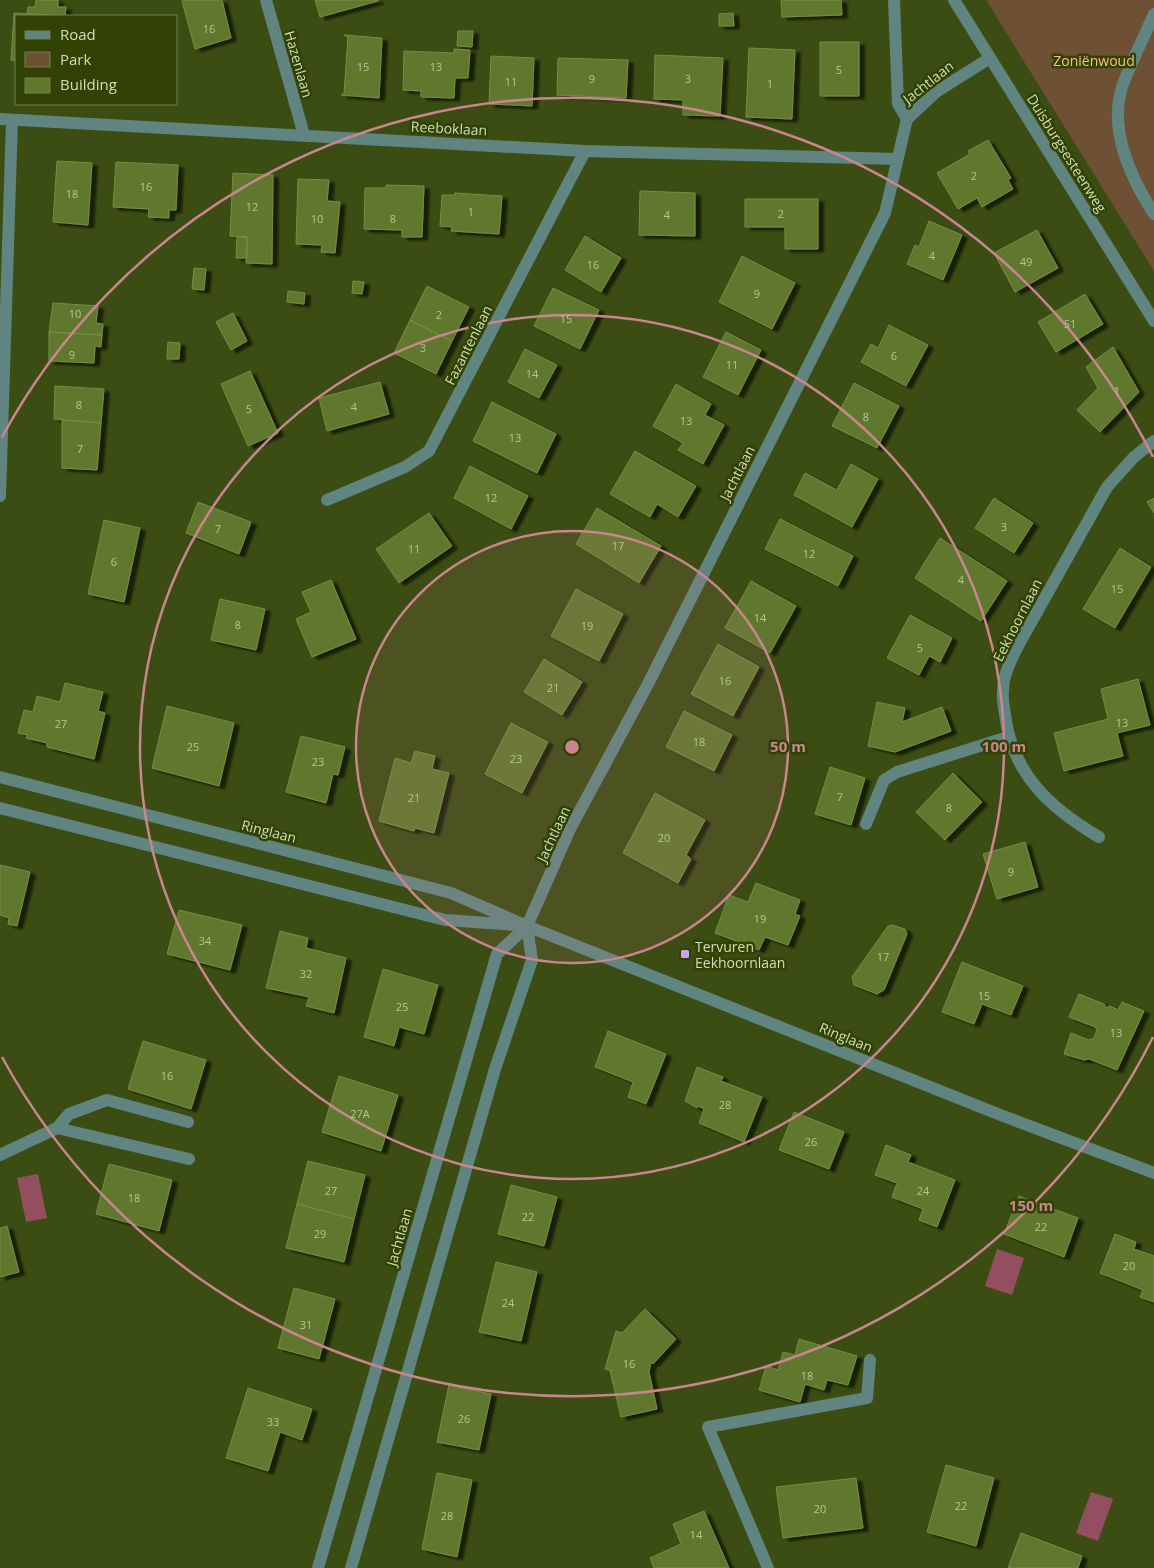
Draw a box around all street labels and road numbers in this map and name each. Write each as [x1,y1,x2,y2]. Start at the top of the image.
street label: Hazenlaan [280,28,318,100]
street label: Jachtlaan [897,56,957,109]
street label: Duisburgsesteenweg [1023,90,1111,216]
street label: Reeboklaan [410,117,488,139]
street label: Fazantenlaan [440,302,496,388]
street label: Jachtlaan [714,442,759,506]
street label: Eekhoornlaan [988,575,1046,665]
street label: Jachtlaan [531,803,574,867]
street label: Ringlaan [240,815,298,847]
street label: Ringlaan [816,1018,876,1056]
street label: Jachtlaan [381,1206,416,1270]

